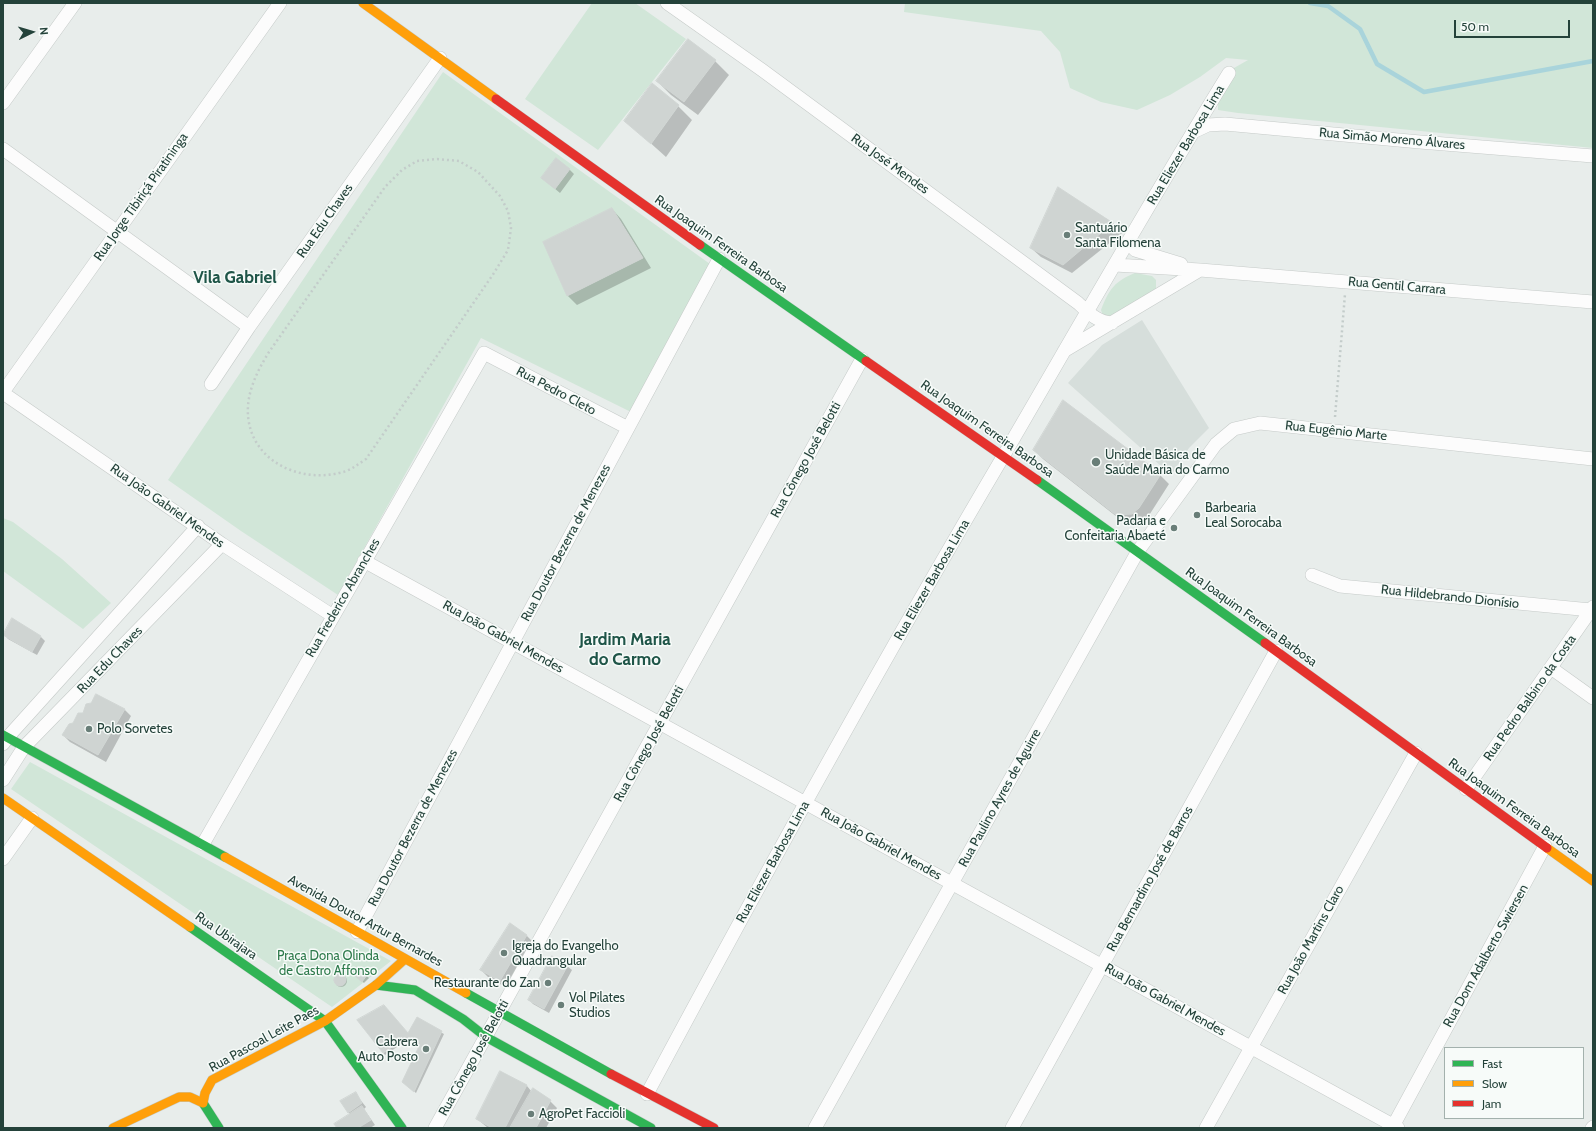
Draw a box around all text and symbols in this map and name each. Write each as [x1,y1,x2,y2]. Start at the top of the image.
north arrow [12,12,52,52]
scale bar [1456,12,1572,38]
text: 50 m [1461,19,1489,34]
text: N [37,26,51,35]
street label: Rua Eliezer Barbosa Lima [1144,82,1228,208]
street label: Rua Simão Moreno Álvares [1318,125,1466,153]
street label: Rua Jorge Tibiriçá Piratininga [91,130,191,264]
street label: Rua José Mendes [848,131,932,197]
street label: Rua Edu Chaves [294,181,356,261]
street label: Rua Joaquim Ferreira Barbosa [651,192,791,296]
place label: Santuário Santa Filomena [1075,220,1161,251]
marker: Santuário Santa Filomena [1062,230,1072,240]
district label: Vila Gabriel [193,268,277,288]
street label: Rua Gentil Carrara [1347,274,1447,298]
street label: Rua Pedro Cleto [514,363,598,419]
street label: Rua Joaquim Ferreira Barbosa [917,377,1057,481]
street label: Rua Cônego José Belotti [768,399,844,521]
street label: Rua Eugênio Marte [1284,418,1388,444]
place label: Unidade Básica de Saúde Maria do Carmo [1105,447,1229,478]
marker: Unidade Básica de Saúde Maria do Carmo [1090,456,1102,468]
street label: Rua João Gabriel Mendes [107,461,227,551]
street label: Rua Doutor Bezerra de Menezes [518,462,614,624]
place label: Barbearia Leal Sorocaba [1205,500,1282,531]
marker: Barbearia Leal Sorocaba [1192,510,1202,520]
place label: Padaria e Confeitaria Abaeté [1064,513,1166,544]
street label: Rua Eliezer Barbosa Lima [891,517,973,643]
marker: Padaria e Confeitaria Abaeté [1169,523,1179,533]
street label: Rua Frederico Abranches [303,536,383,660]
street label: Rua Joaquim Ferreira Barbosa [1182,564,1320,670]
street label: Rua Hildebrando Dionísio [1380,582,1520,612]
street label: Rua João Gabriel Mendes [440,597,566,677]
street label: Rua Edu Chaves [74,623,146,697]
district label: Jardim Maria do Carmo [579,630,671,670]
street label: Rua Pedro Balbino da Costa [1480,632,1580,764]
street label: Rua Cônego José Belotti [611,683,687,805]
place label: Polo Sorvetes [97,721,173,737]
marker: Polo Sorvetes [84,724,94,734]
street label: Rua Paulino Ayres de Aguirre [955,726,1045,870]
street label: Rua Doutor Bezerra de Menezes [365,747,461,909]
street label: Rua Joaquim Ferreira Barbosa [1445,755,1583,861]
street label: Rua Eliezer Barbosa Lima [733,798,813,926]
street label: Rua João Gabriel Mendes [818,804,944,884]
street label: Rua Bernardino José de Barros [1104,804,1196,954]
street label: Avenida Doutor Artur Bernardes [285,872,445,970]
street label: Rua Dom Adalberto Swiersen [1440,882,1532,1030]
street label: Rua João Martins Claro [1275,883,1347,997]
street label: Rua Ubirajara [192,909,260,963]
place label: Igreja do Evangelho Quadrangular [512,938,619,969]
park label: Praça Dona Olinda de Castro Affonso [277,948,379,979]
marker: Igreja do Evangelho Quadrangular [499,948,509,958]
street label: Rua João Gabriel Mendes [1102,960,1228,1040]
place label: Restaurante do Zan [434,975,540,991]
marker: Restaurante do Zan [543,978,553,988]
place label: Vol Pilates Studios [569,990,625,1021]
street label: Rua Cônego José Belotti [436,997,512,1119]
marker: Vol Pilates Studios [556,1000,566,1010]
street label: Rua Pascoal Leite Paes [206,1002,322,1076]
place label: Cabrera Auto Posto [358,1034,418,1065]
marker: Cabrera Auto Posto [421,1044,431,1054]
legend [1444,1047,1584,1119]
text: Fast [1482,1056,1502,1071]
text: Slow [1482,1076,1507,1091]
text: Jam [1482,1096,1501,1111]
place label: AgroPet Faccioli [539,1106,625,1122]
marker: AgroPet Faccioli [526,1109,536,1119]

